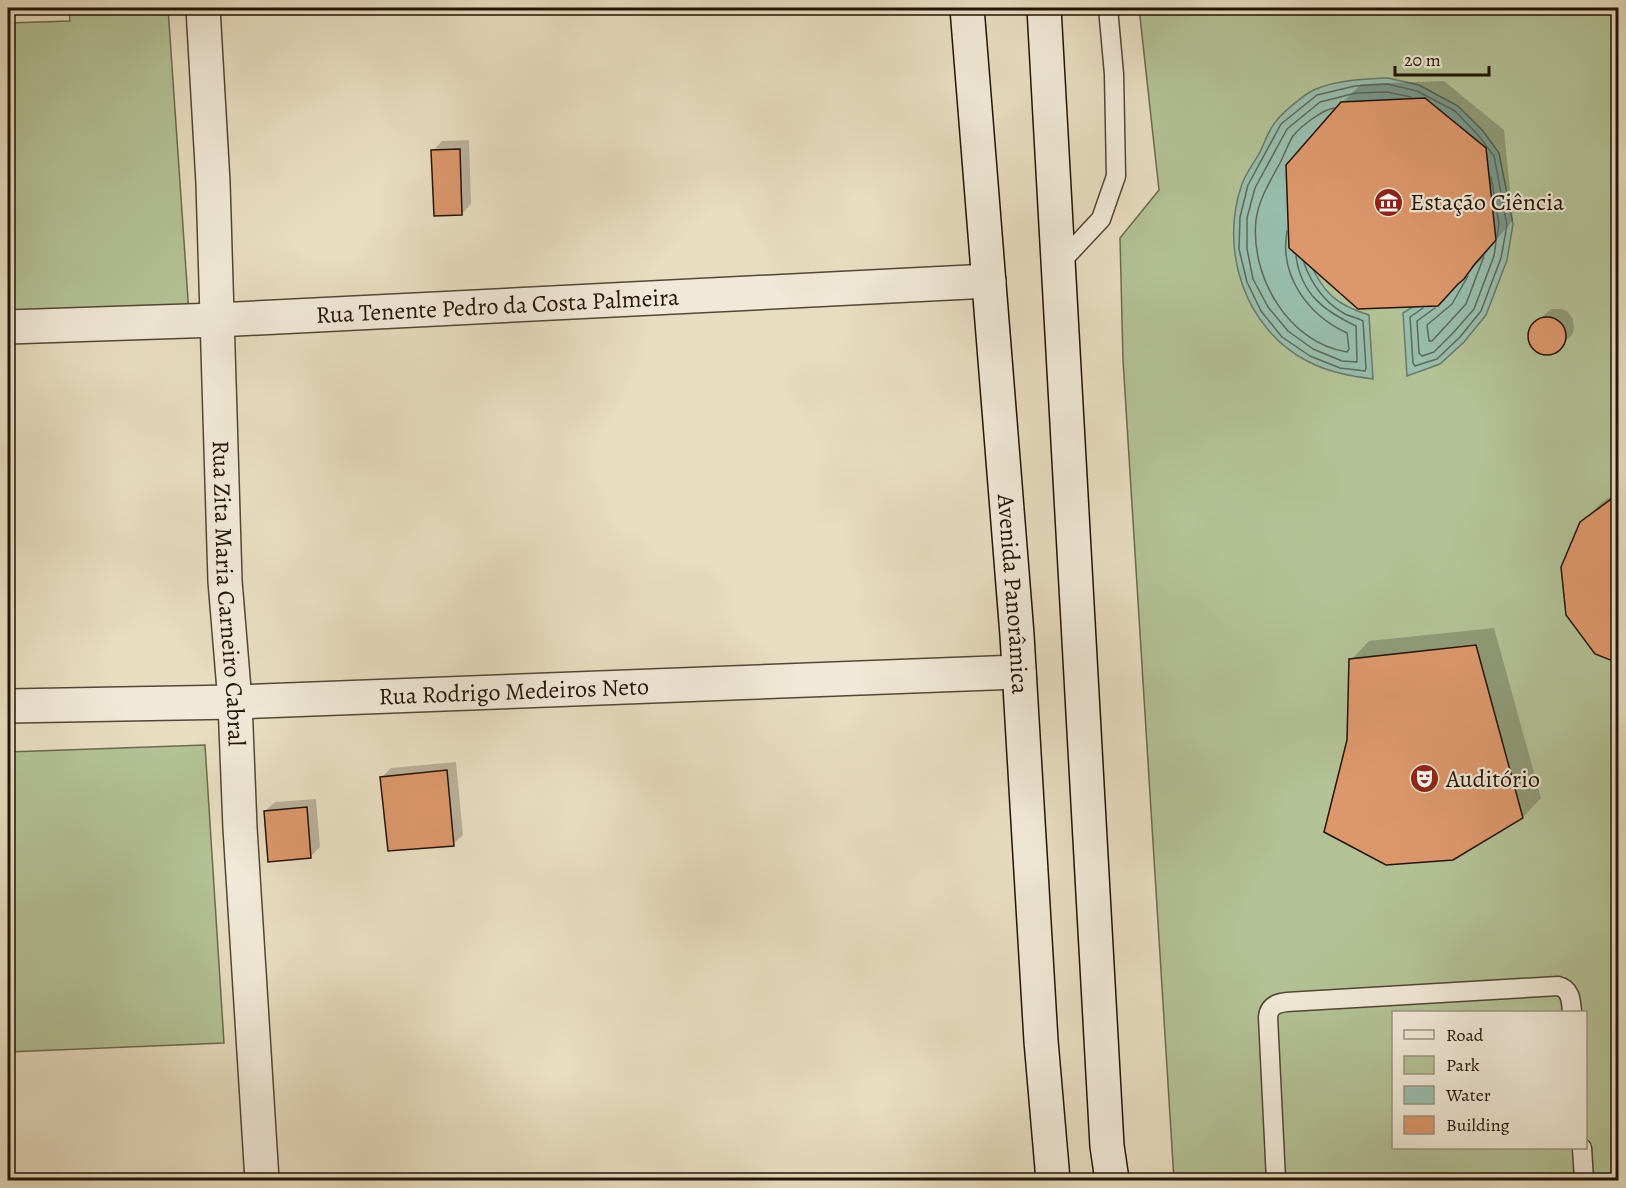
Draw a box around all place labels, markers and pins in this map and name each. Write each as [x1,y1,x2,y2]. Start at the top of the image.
museum icon: Estação Ciência [1373,186,1405,218]
place label: Estação Ciência [1410,186,1565,218]
theatre icon: Auditório [1409,763,1441,795]
place label: Auditório [1445,763,1540,795]

